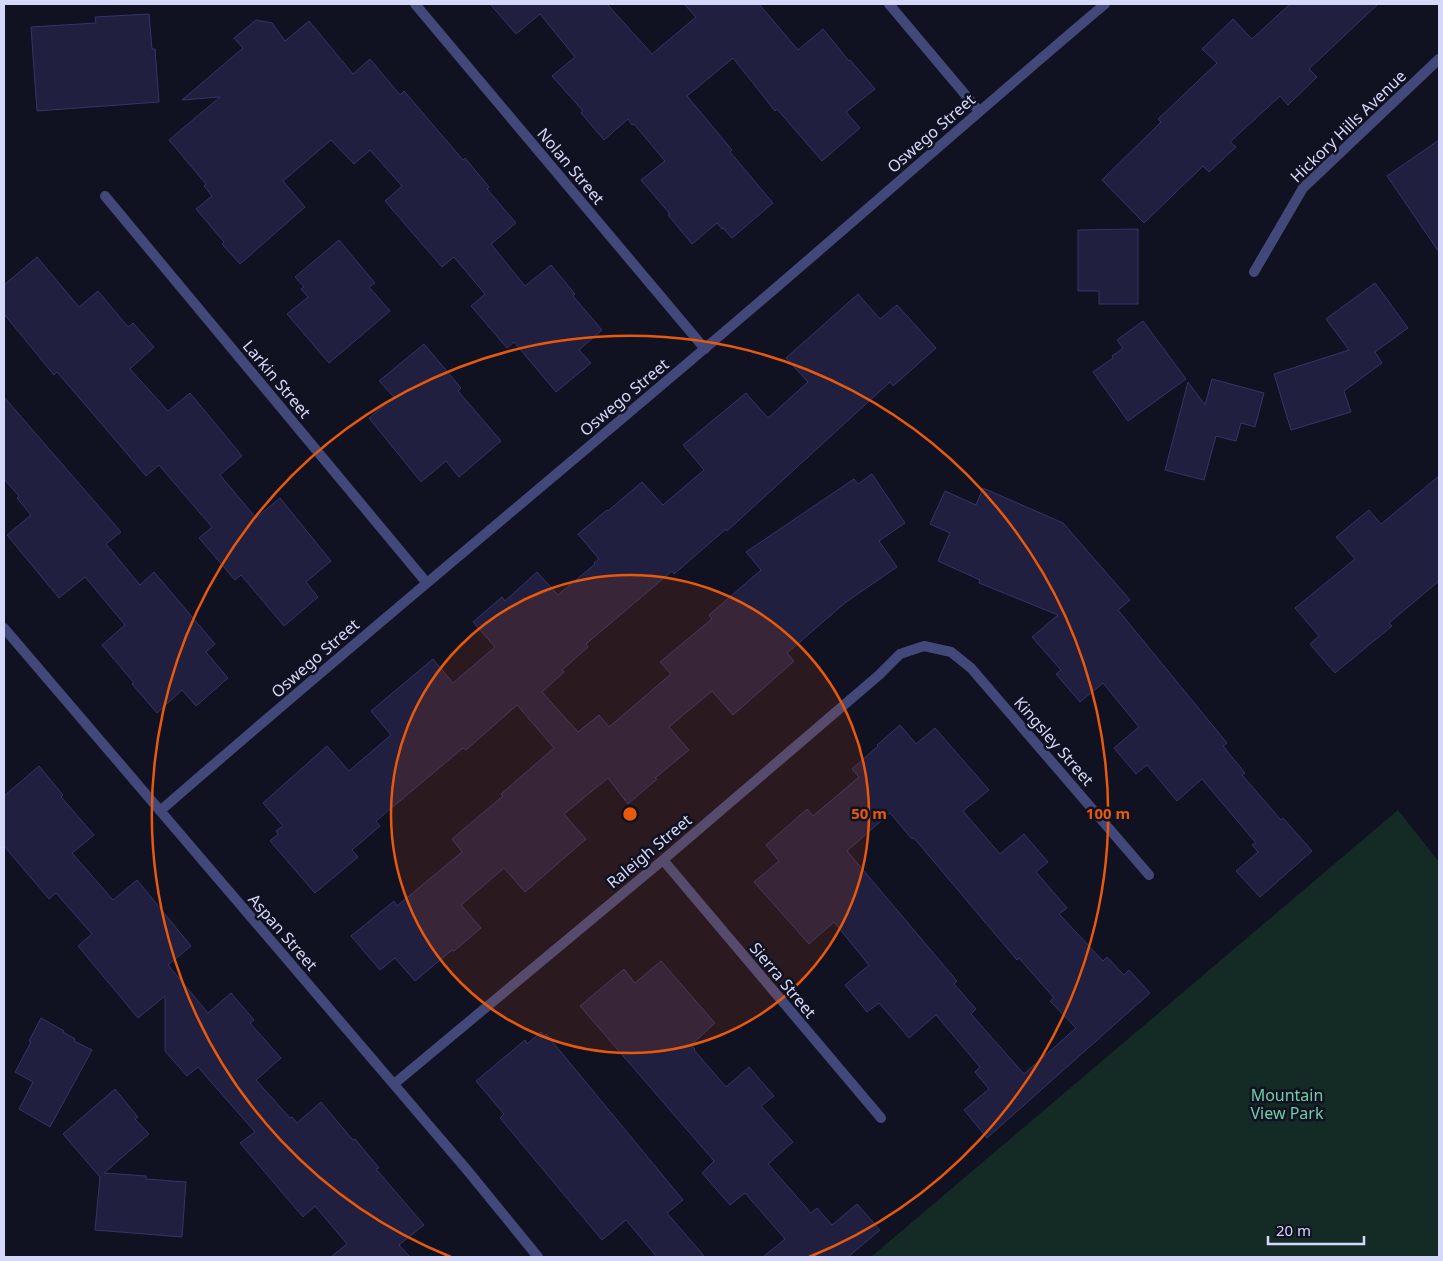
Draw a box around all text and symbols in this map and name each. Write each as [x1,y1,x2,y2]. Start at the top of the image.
street label: Hickory Hills Avenue [1285,65,1411,187]
street label: Oswego Street [882,88,980,177]
street label: Nolan Street [532,123,610,209]
street label: Larkin Street [238,335,316,423]
street label: Oswego Street [575,353,673,441]
street label: Oswego Street [266,613,364,702]
street label: Kingsley Street [1009,692,1099,790]
text: 50 m [851,803,887,823]
text: 100 m [1086,803,1130,823]
centre of rings [621,805,639,823]
street label: Raleigh Street [602,809,696,893]
street label: Aspan Street [243,889,323,975]
street label: Sierra Street [745,937,821,1023]
park label: Mountain View Park [1251,1084,1324,1124]
scale bar [1268,1214,1364,1246]
text: 20 m [1276,1220,1311,1240]

